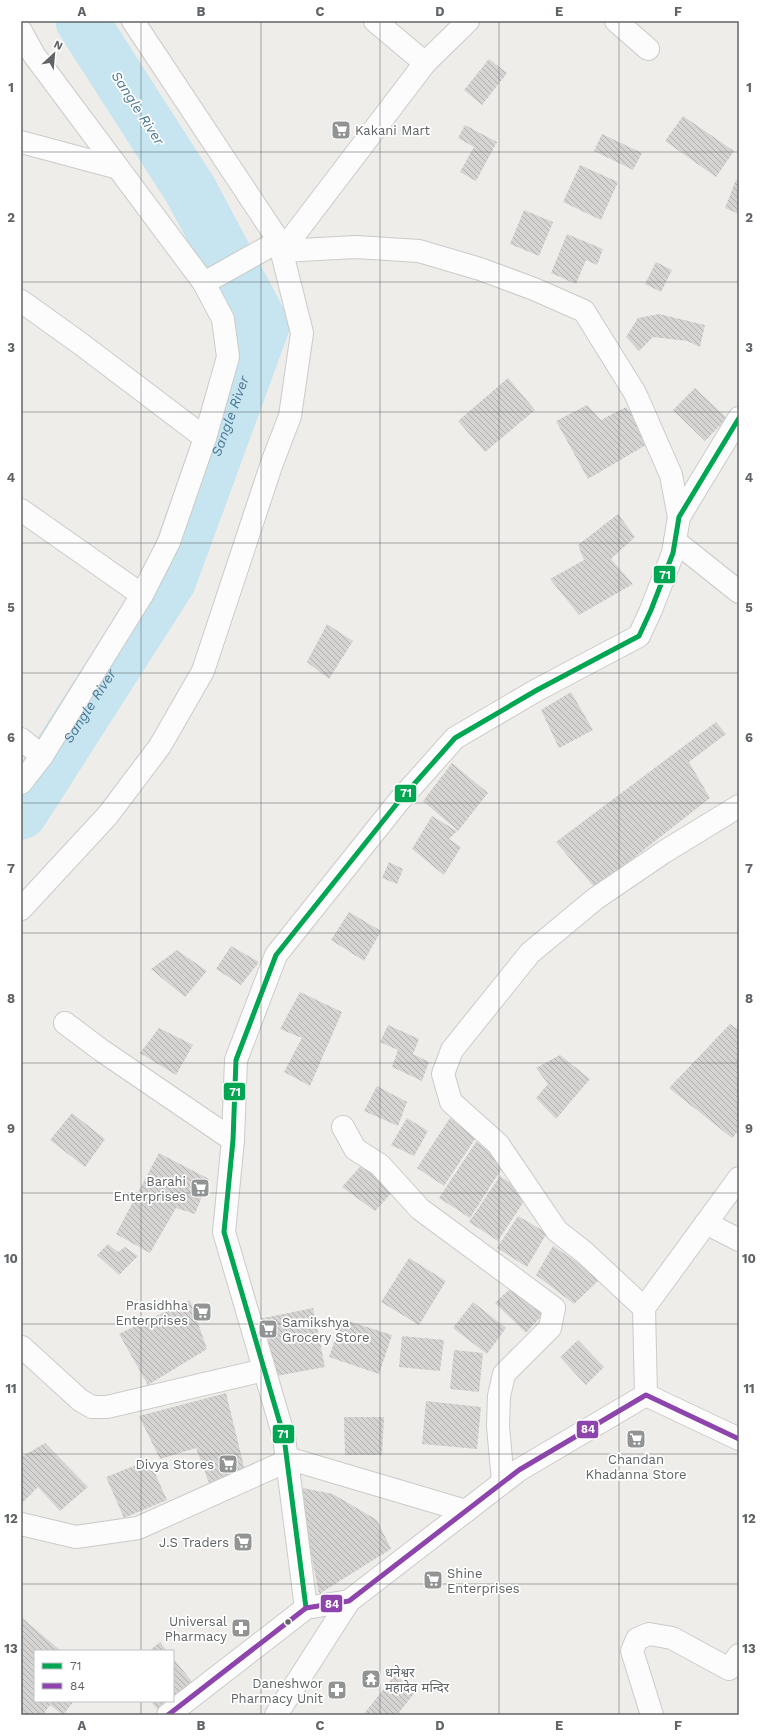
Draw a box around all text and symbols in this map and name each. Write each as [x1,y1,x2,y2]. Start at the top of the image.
text: A [78,4,87,19]
text: B [197,4,206,19]
text: C [316,4,325,19]
text: D [435,4,445,19]
text: E [555,4,563,19]
text: F [674,4,682,19]
north arrow [34,34,74,74]
text: N [52,38,65,53]
water label: Sangle River [108,68,168,148]
text: 1 [8,80,14,95]
text: 1 [746,80,752,95]
supermarket icon: Kakani Mart [330,119,352,141]
place label: Kakani Mart [355,123,431,138]
text: 2 [7,210,15,225]
text: 2 [745,210,753,225]
text: 3 [7,340,15,355]
text: 3 [745,340,753,355]
water label: Sangle River [208,373,252,459]
text: 4 [7,470,16,485]
text: 4 [745,470,754,485]
line badge: 71 [653,565,676,584]
text: 71 [659,569,671,582]
text: 5 [7,600,15,615]
text: 5 [745,600,753,615]
water label: Sangle River [60,666,119,746]
text: 6 [7,730,15,745]
text: 6 [745,730,753,745]
line badge: 71 [394,784,417,803]
text: 71 [400,787,412,800]
text: 7 [7,861,15,876]
text: 7 [745,861,753,876]
text: 8 [7,991,15,1006]
text: 8 [745,991,753,1006]
line badge: 71 [223,1082,246,1101]
text: 71 [229,1086,241,1099]
text: 9 [7,1121,15,1136]
text: 9 [745,1121,753,1136]
place label: Barahi Enterprises [113,1174,186,1204]
supermarket icon: Barahi Enterprises [189,1177,211,1199]
text: 10 [4,1251,18,1266]
text: 10 [742,1251,756,1266]
place label: Prasidhha Enterprises [115,1298,189,1328]
supermarket icon: Prasidhha Enterprises [191,1301,213,1323]
place label: Samikshya Grocery Store [282,1315,369,1345]
supermarket icon: Samikshya Grocery Store [257,1318,279,1340]
text: 11 [5,1381,17,1396]
text: 11 [743,1381,755,1396]
line badge: 84 [576,1420,599,1439]
text: 84 [581,1423,595,1436]
line badge: 71 [272,1424,295,1444]
text: 71 [277,1428,289,1441]
supermarket icon: Chandan Khadanna Store [625,1428,647,1450]
place label: Chandan Khadanna Store [585,1452,687,1482]
supermarket icon: Divya Stores [217,1453,239,1475]
place label: Divya Stores [135,1457,214,1472]
text: 12 [4,1511,18,1526]
text: 12 [742,1511,756,1526]
supermarket icon: J.S Traders [232,1531,254,1553]
place label: J.S Traders [159,1535,229,1550]
place label: Shine Enterprises [447,1566,520,1596]
supermarket icon: Shine Enterprises [422,1569,444,1591]
line badge: 84 [320,1594,343,1613]
text: 84 [325,1598,339,1611]
place label: Universal Pharmacy [165,1614,227,1644]
pharmacy icon: Universal Pharmacy [230,1617,252,1639]
unlabelled marker [283,1617,293,1627]
text: 13 [4,1641,18,1656]
text: 13 [742,1641,756,1656]
legend [34,1650,174,1702]
text: 71 [70,1659,81,1673]
place label: धनेश्वर महादेव मन्दिर [385,1665,450,1695]
temple icon: धनेश्वर महादेव मन्दिर [360,1668,382,1690]
place label: Daneshwor Pharmacy Unit [231,1676,324,1706]
text: 84 [70,1679,85,1693]
pharmacy icon: Daneshwor Pharmacy Unit [326,1679,348,1701]
text: A [78,1718,87,1733]
text: B [197,1718,206,1733]
text: C [316,1718,325,1733]
text: D [435,1718,445,1733]
text: E [555,1718,563,1733]
text: F [674,1718,682,1733]

